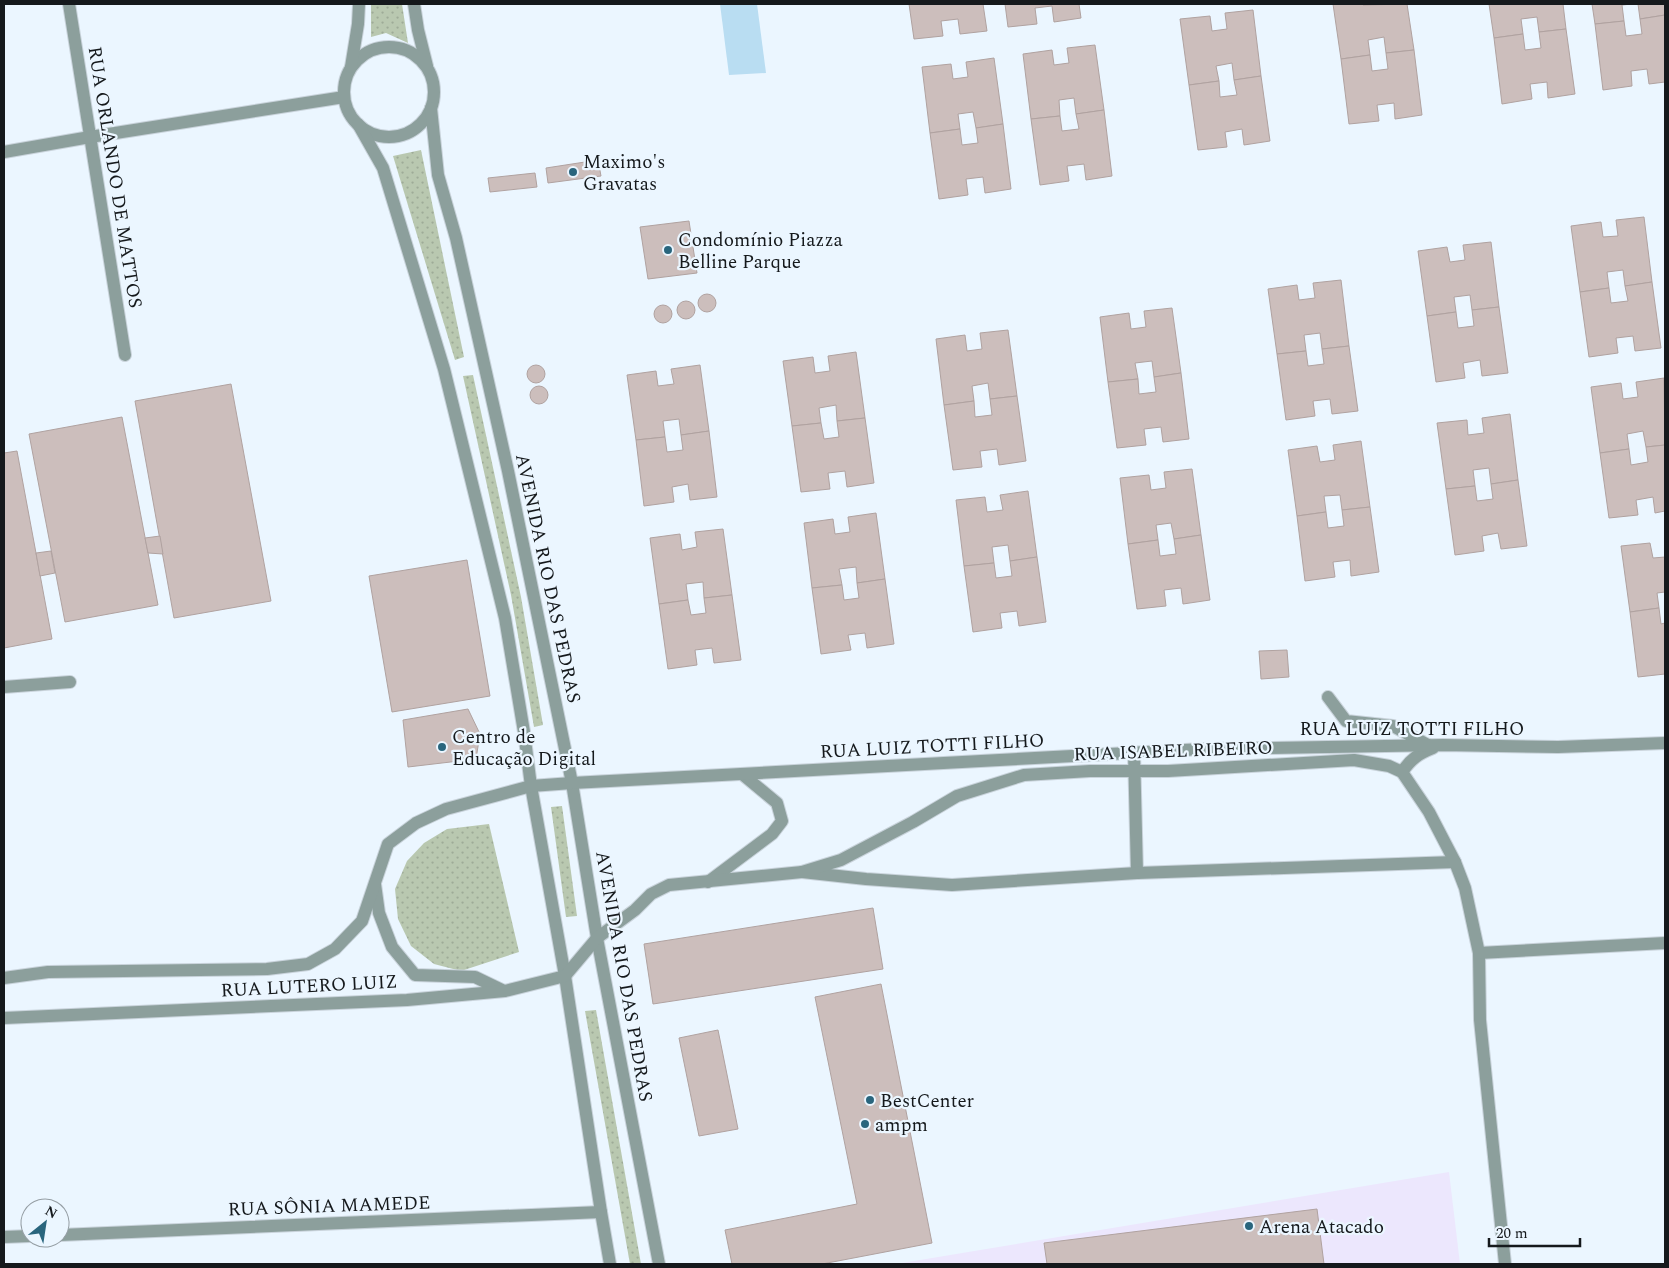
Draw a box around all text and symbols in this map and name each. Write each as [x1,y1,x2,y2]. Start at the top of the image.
street label: RUA ORLANDO DE MATTOS [80,44,150,310]
place label: Maximo's Gravatas [583,148,665,199]
marker: Maximo's Gravatas [567,166,579,178]
place label: Condomínio Piazza Belline Parque [678,226,844,277]
marker: Condomínio Piazza Belline Parque [662,244,674,256]
street label: AVENIDA RIO DAS PEDRAS [507,451,588,706]
street label: RUA LUIZ TOTTI FILHO [1300,715,1524,744]
place label: Centro de Educação Digital [452,723,596,774]
street label: RUA LUIZ TOTTI FILHO [819,726,1045,767]
street label: RUA ISABEL RIBEIRO [1073,734,1273,769]
marker: Centro de Educação Digital [436,741,448,753]
street label: AVENIDA RIO DAS PEDRAS [587,849,660,1104]
street label: RUA LUTERO LUIZ [220,967,398,1006]
place label: BestCenter [880,1087,975,1116]
marker: BestCenter [864,1094,876,1106]
place label: ampm [875,1111,928,1140]
marker: ampm [859,1118,871,1130]
street label: RUA SÔNIA MAMEDE [227,1188,431,1225]
north arrow [20,1198,70,1248]
text: N [41,1200,61,1224]
place label: Arena Atacado [1259,1213,1384,1242]
scale bar [1489,1216,1580,1248]
marker: Arena Atacado [1243,1220,1255,1232]
text: 20 m [1496,1222,1528,1245]

